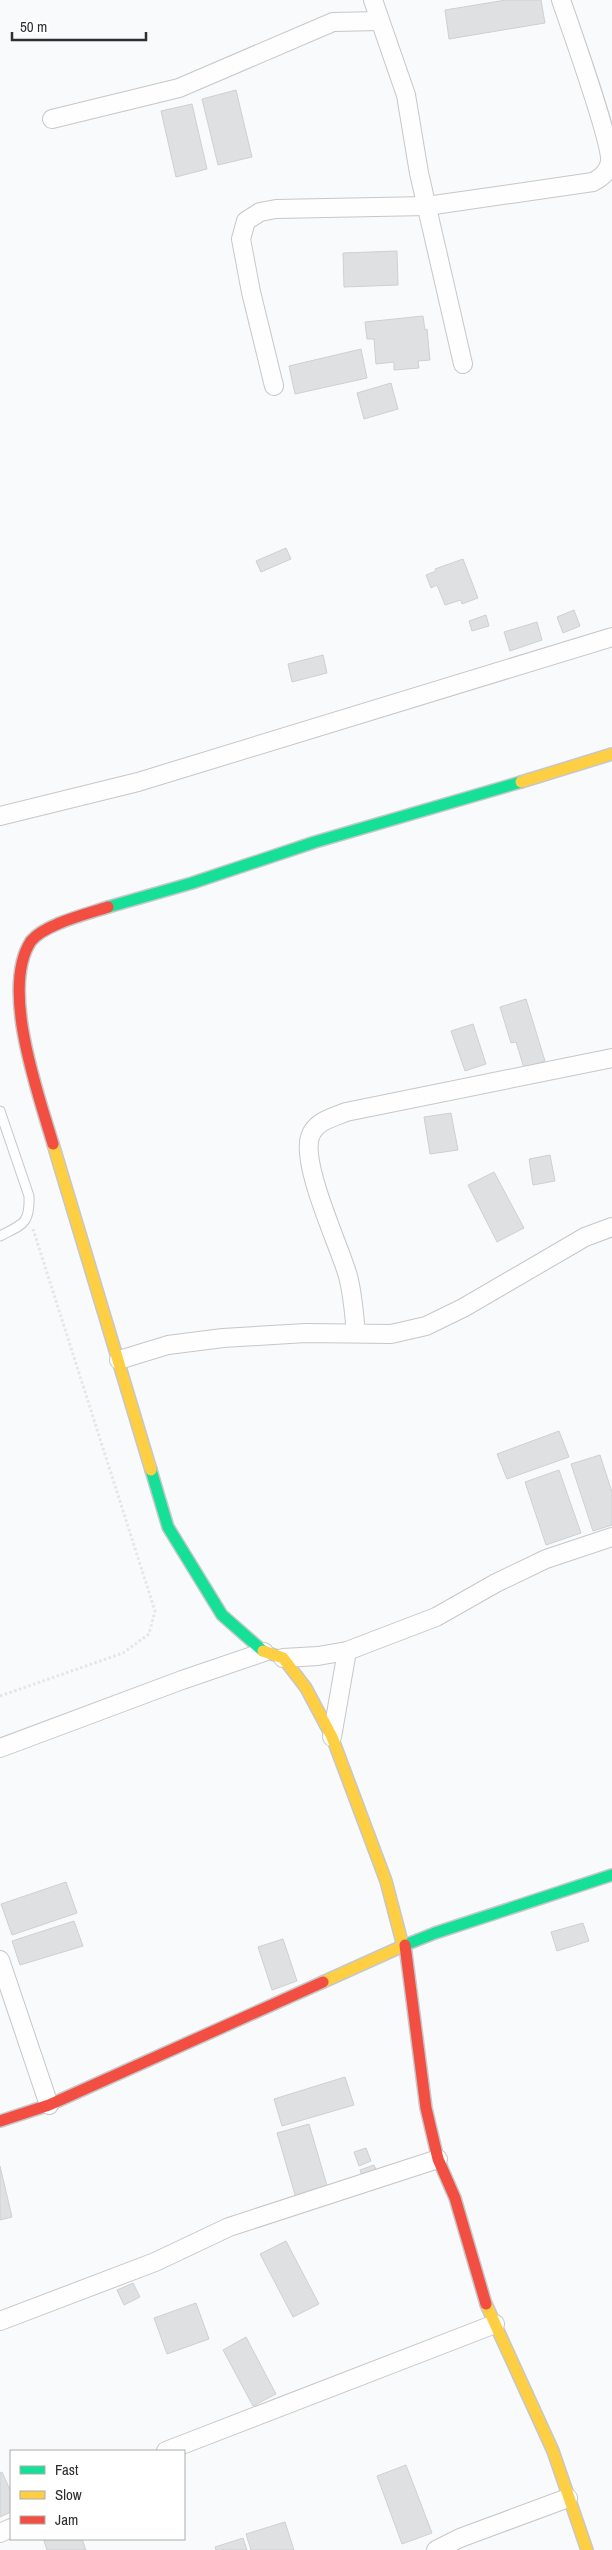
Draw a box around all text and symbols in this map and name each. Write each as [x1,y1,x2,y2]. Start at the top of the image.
scale bar [12,10,146,42]
text: 50 m [20,16,47,37]
legend [10,2450,185,2540]
text: Fast [55,2459,79,2480]
text: Slow [55,2484,82,2505]
text: Jam [55,2509,78,2530]

